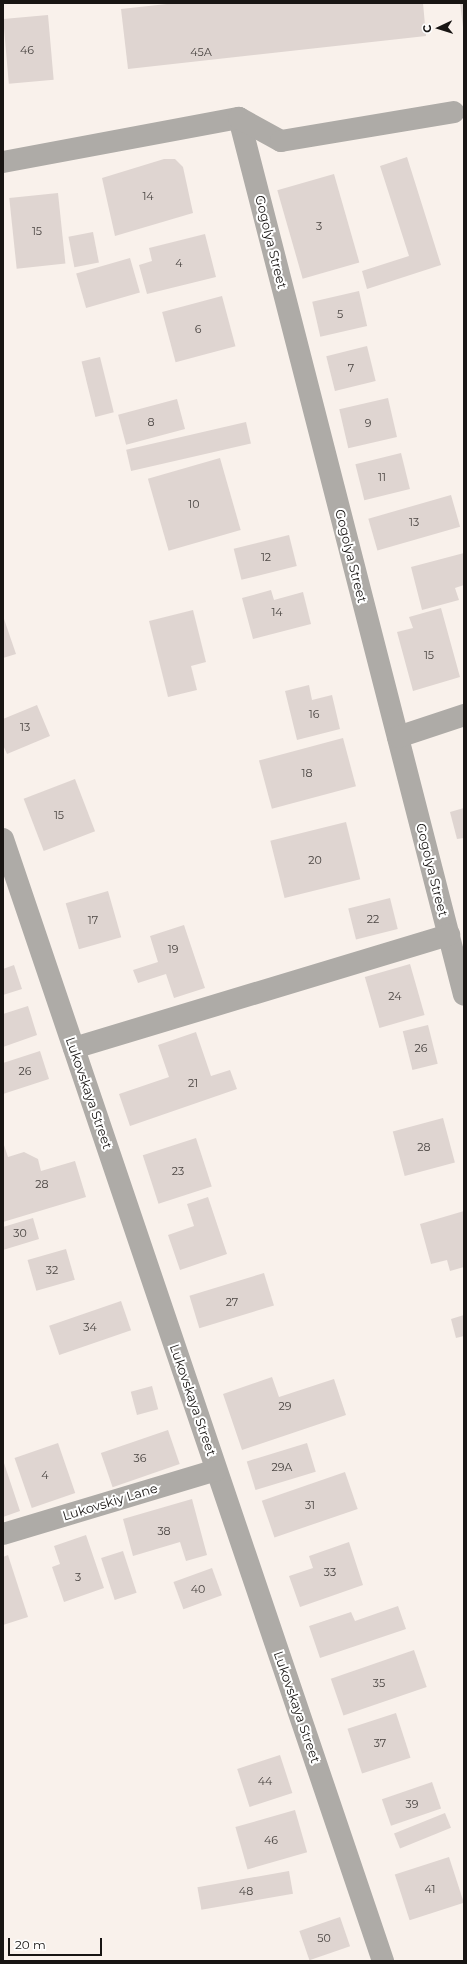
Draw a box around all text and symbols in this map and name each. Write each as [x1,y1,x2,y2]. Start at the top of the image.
north arrow [419,8,459,48]
text: С [420,24,434,33]
house number: 46 [20,43,34,57]
house number: 45А [190,45,212,59]
house number: 14 [142,189,154,203]
street label: Gogolya Street [252,194,290,290]
house number: 3 [316,219,322,233]
house number: 15 [32,224,42,238]
house number: 4 [175,256,183,270]
house number: 5 [337,307,343,321]
house number: 6 [195,322,201,336]
house number: 7 [348,361,354,375]
house number: 8 [147,415,155,429]
house number: 9 [365,416,371,430]
house number: 11 [378,470,386,484]
house number: 10 [188,497,200,511]
street label: Gogolya Street [332,508,370,604]
house number: 13 [409,515,419,529]
house number: 12 [261,550,271,564]
house number: 14 [271,605,283,619]
house number: 15 [424,648,434,662]
house number: 16 [309,707,319,721]
house number: 13 [20,720,30,734]
house number: 18 [302,766,312,780]
house number: 15 [54,808,64,822]
street label: Gogolya Street [413,822,451,918]
house number: 20 [308,853,322,867]
house number: 22 [367,912,379,926]
house number: 17 [88,913,98,927]
house number: 19 [168,942,178,956]
house number: 24 [388,989,402,1003]
street label: Lukovskaya Street [63,1035,115,1151]
house number: 26 [415,1041,427,1055]
house number: 26 [19,1064,31,1078]
house number: 21 [188,1076,198,1090]
house number: 28 [417,1140,431,1154]
house number: 23 [172,1164,184,1178]
house number: 28 [35,1177,49,1191]
house number: 30 [13,1226,27,1240]
house number: 32 [46,1263,58,1277]
house number: 27 [226,1295,238,1309]
house number: 34 [83,1320,97,1334]
street label: Lukovskaya Street [167,1342,219,1458]
house number: 29 [279,1399,291,1413]
house number: 36 [134,1451,146,1465]
house number: 29А [271,1460,293,1474]
house number: 4 [41,1468,49,1482]
street label: Lukovskiy Lane [61,1480,159,1524]
house number: 31 [305,1498,315,1512]
house number: 38 [157,1524,171,1538]
house number: 33 [324,1565,336,1579]
house number: 3 [75,1570,81,1584]
house number: 40 [191,1582,205,1596]
street label: Lukovskaya Street [271,1649,323,1765]
house number: 35 [373,1676,385,1690]
house number: 37 [374,1736,386,1750]
house number: 44 [258,1774,272,1788]
house number: 39 [406,1797,418,1811]
house number: 46 [264,1833,278,1847]
house number: 41 [425,1882,435,1896]
house number: 48 [239,1884,253,1898]
scale bar [10,1930,104,1956]
house number: 50 [317,1931,331,1945]
text: 20 m [15,1937,46,1952]

